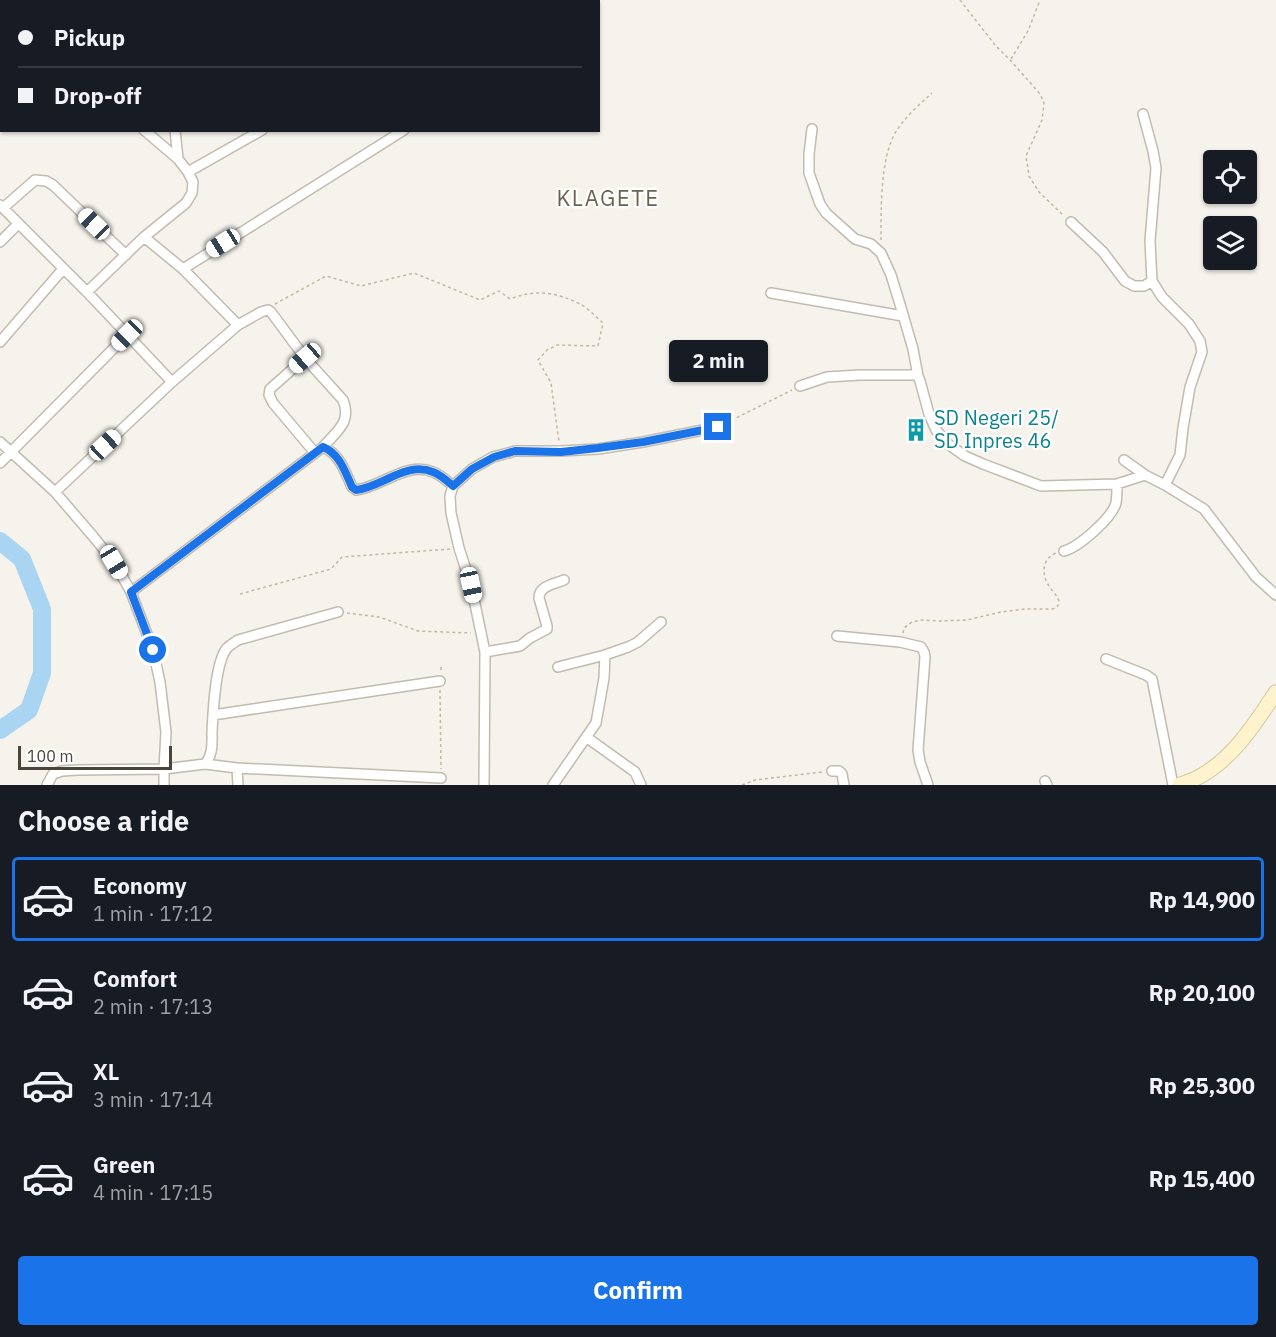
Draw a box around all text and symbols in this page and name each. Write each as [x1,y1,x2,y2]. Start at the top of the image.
text: Pickup [54,23,125,52]
text: Drop-off [54,81,141,110]
map controls [1203,150,1257,270]
button: locate [1203,150,1257,204]
district label: KLAGETE [556,183,660,212]
car [75,205,113,243]
button: layers [1203,216,1257,270]
car [203,226,243,260]
car [108,316,146,354]
car [286,339,324,377]
callout: 2 min [668,340,768,382]
text: 2 min [692,347,745,374]
place label: SD Negeri 25/ SD Inpres 46 [934,404,1059,454]
route end [704,413,731,440]
building icon: SD Negeri 25/ SD Inpres 46 [903,417,929,443]
car [86,426,124,464]
car [97,542,131,582]
car [458,566,484,604]
route start [139,636,166,663]
scale bar [18,743,172,770]
text: 100 m [27,746,74,766]
text: Choose a ride [18,803,189,838]
text: Economy [93,871,187,900]
icon: car [21,872,75,926]
text: Rp 14,900 [1149,885,1255,914]
text: 1 min · 17:12 [93,900,213,927]
text: Comfort [93,964,177,993]
icon: car [21,965,75,1019]
text: Rp 20,100 [1149,978,1255,1007]
text: 2 min · 17:13 [93,993,213,1020]
text: XL [93,1057,119,1086]
icon: car [21,1058,75,1112]
text: Rp 25,300 [1149,1071,1255,1100]
text: 3 min · 17:14 [93,1086,213,1113]
text: Green [93,1150,155,1179]
icon: car [21,1151,75,1205]
text: Rp 15,400 [1149,1164,1255,1193]
text: 4 min · 17:15 [93,1179,213,1206]
button: Confirm [18,1256,1258,1325]

